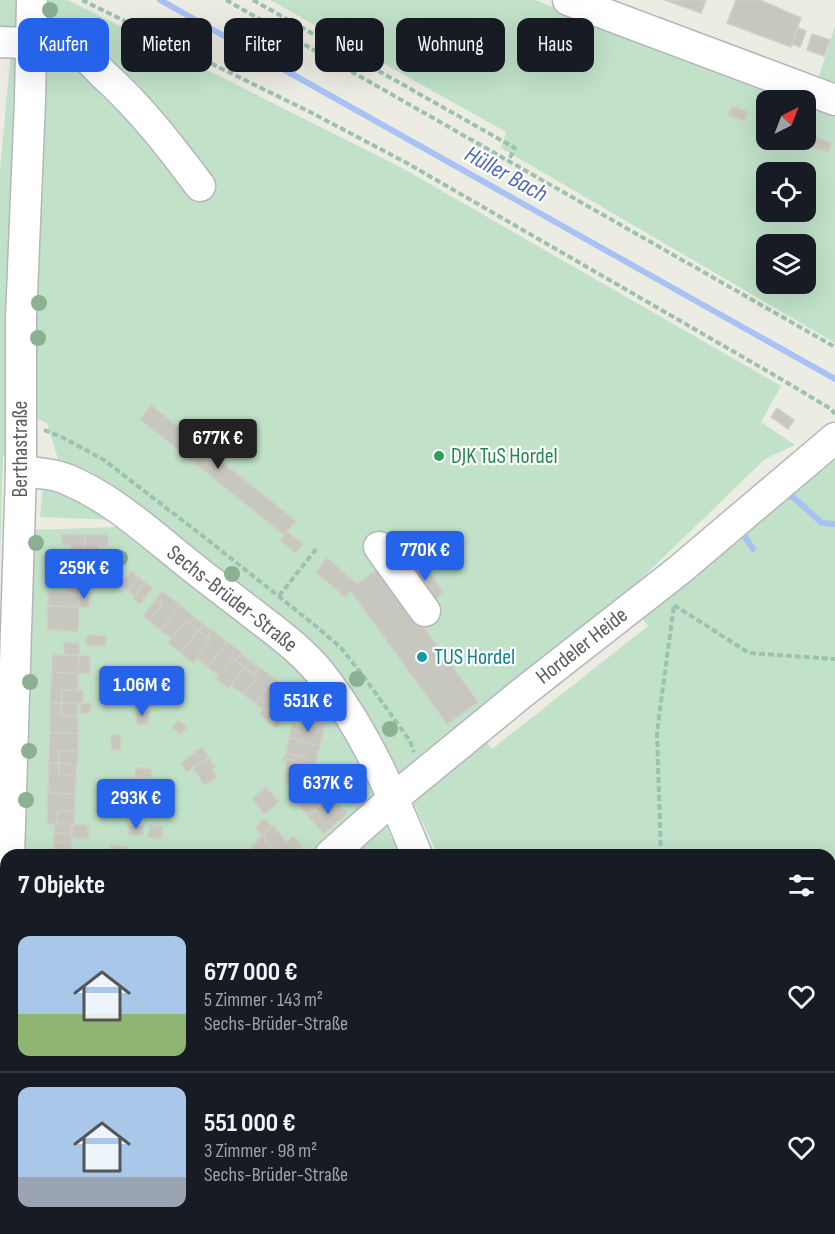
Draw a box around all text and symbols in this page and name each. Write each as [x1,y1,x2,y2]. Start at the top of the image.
chip: Kaufen [18,18,109,72]
chip: Mieten [121,18,212,72]
chip: Filter [224,18,303,72]
chip: Neu [315,18,384,72]
chip: Wohnung [396,18,505,72]
chip: Haus [517,18,594,72]
north arrow [756,90,816,150]
map controls [756,90,816,294]
water label: Hüller Bach [460,139,552,209]
button: locate [756,162,816,222]
button: layers [756,234,816,294]
street label: Berthastraße [7,401,34,497]
pin: 677K € [169,419,267,470]
text: 677K € [193,426,243,450]
place label: DJK TuS Hordel [451,443,558,470]
marker: DJK TuS Hordel [432,449,446,463]
pin: 770K € [376,531,474,582]
text: 770K € [400,538,450,562]
street label: Sechs-Brüder-Straße [161,540,303,658]
pin: 259K € [35,549,133,600]
text: 259K € [59,556,109,580]
street label: Hordeler Heide [531,602,633,690]
place label: TUS Hordel [434,644,515,671]
marker: TUS Hordel [415,650,429,664]
pin: 1.06M € [87,666,197,717]
text: 1.06M € [113,673,171,697]
pin: 551K € [259,682,357,733]
text: 551K € [284,689,332,713]
pin: 637K € [279,764,377,815]
text: 637K € [303,771,353,795]
pin: 293K € [87,779,185,830]
text: 293K € [111,786,161,810]
icon: filters [785,869,818,902]
text: 7 Objekte [18,870,105,901]
text: 677 000 € [204,957,298,988]
icon: home [66,960,138,1032]
icon: heart [785,980,818,1013]
text: 5 Zimmer · 143 m² [204,988,323,1012]
text: Sechs-Brüder-Straße [204,1012,348,1036]
text: 551 000 € [204,1108,296,1139]
icon: home [66,1111,138,1183]
icon: heart [785,1131,818,1164]
text: 3 Zimmer · 98 m² [204,1139,317,1163]
text: Sechs-Brüder-Straße [204,1163,348,1187]

